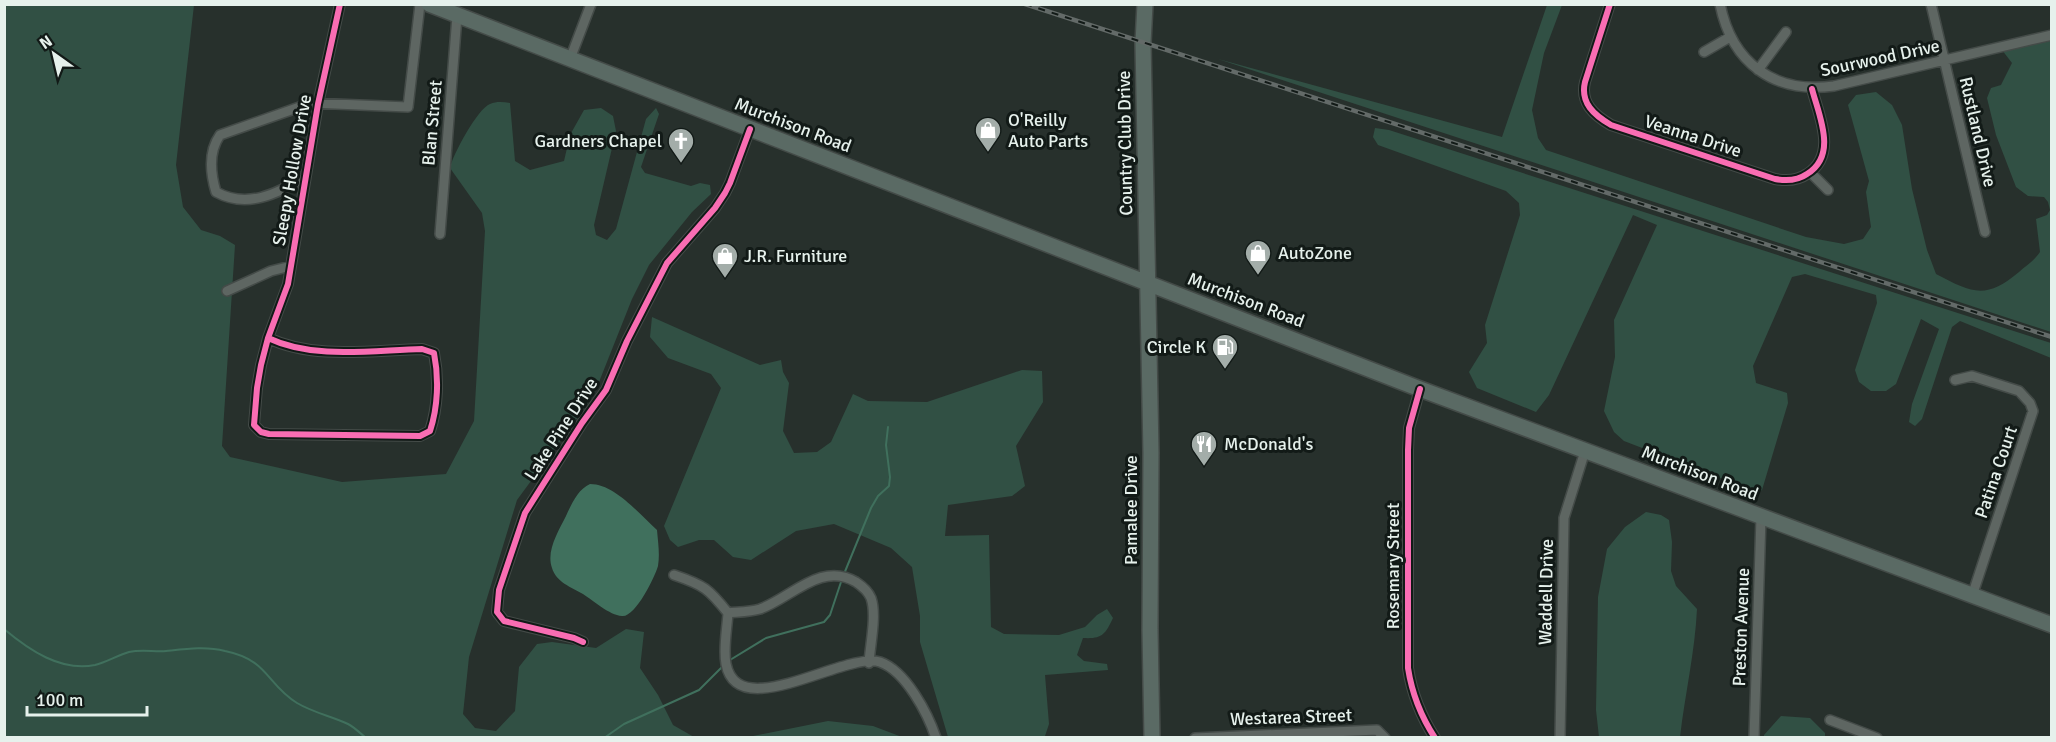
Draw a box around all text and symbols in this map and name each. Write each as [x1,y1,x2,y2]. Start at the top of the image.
north arrow [24,24,84,84]
text: N [36,31,56,54]
street label: Sourwood Drive [1818,35,1942,81]
street label: Country Club Drive [1113,70,1137,216]
street label: Rustland Drive [1955,75,2001,189]
street label: Blan Street [417,79,447,167]
street label: Sleepy Hollow Drive [268,93,316,247]
street label: Murchison Road [731,93,855,157]
place label: O'Reilly Auto Parts [1008,109,1088,152]
street label: Veanna Drive [1642,110,1744,162]
shop icon: O'Reilly Auto Parts [973,115,1003,153]
church icon: Gardners Chapel [666,126,696,164]
place label: Gardners Chapel [534,130,662,152]
shop icon: AutoZone [1243,238,1273,276]
shop icon: J.R. Furniture [710,241,740,279]
place label: AutoZone [1278,242,1352,264]
place label: J.R. Furniture [744,245,847,267]
street label: Murchison Road [1184,268,1308,332]
fuel station icon: Circle K [1210,332,1240,370]
place label: Circle K [1147,336,1206,358]
street label: Lake Pine Drive [520,373,602,485]
street label: Patina Court [1970,423,2022,521]
restaurant icon: McDonald's [1189,429,1219,467]
place label: McDonald's [1224,433,1313,455]
street label: Murchison Road [1638,441,1762,505]
street label: Pamalee Drive [1120,455,1142,565]
street label: Rosemary Street [1382,503,1404,629]
street label: Waddell Drive [1534,539,1558,645]
street label: Preston Avenue [1728,567,1754,687]
scale bar [27,679,147,717]
text: 100 m [36,689,83,711]
street label: Westarea Street [1230,704,1352,730]

